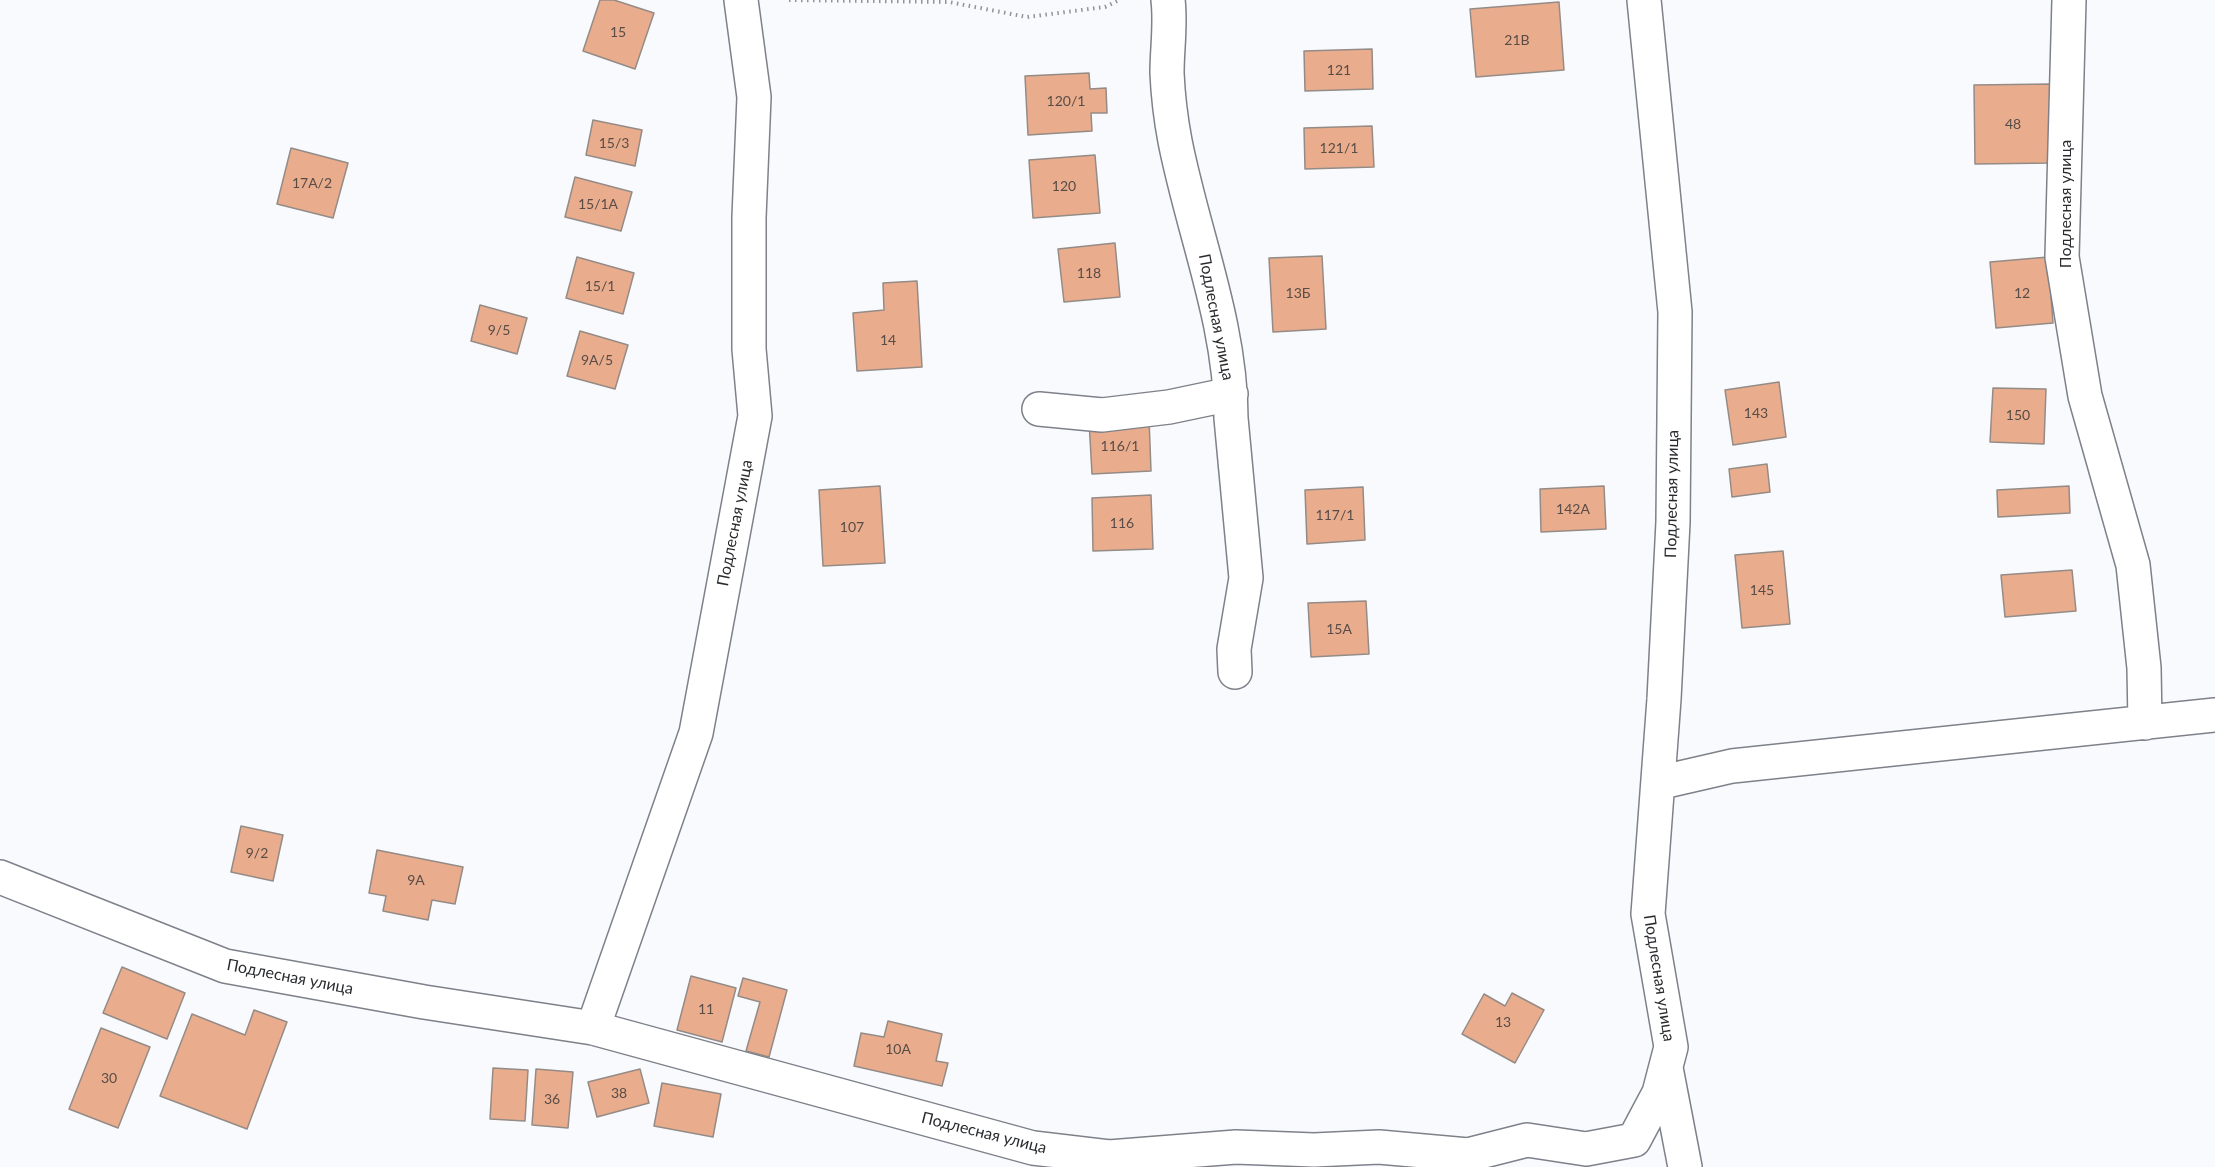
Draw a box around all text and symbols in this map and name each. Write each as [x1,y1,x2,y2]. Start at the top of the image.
house number: 15 [610,24,626,40]
house number: 21В [1504,32,1530,48]
house number: 121 [1327,62,1351,78]
house number: 120/1 [1047,93,1085,109]
house number: 48 [2005,116,2021,132]
house number: 15/3 [599,135,629,151]
house number: 121/1 [1320,140,1358,156]
street label: Подлесная улица [2056,140,2076,268]
house number: 17А/2 [292,175,332,191]
house number: 120 [1052,178,1076,194]
house number: 15/1А [578,196,618,212]
street label: Подлесная улица [1194,252,1238,382]
house number: 118 [1077,265,1101,281]
house number: 15/1 [585,278,615,294]
house number: 13Б [1286,285,1310,301]
house number: 12 [2014,285,2030,301]
house number: 9/5 [488,322,510,338]
house number: 14 [880,332,896,348]
house number: 9А/5 [581,352,613,368]
house number: 143 [1744,405,1768,421]
house number: 150 [2006,407,2030,423]
street label: Подлесная улица [1661,430,1683,558]
house number: 116/1 [1101,438,1139,454]
street label: Подлесная улица [713,458,757,588]
house number: 142А [1556,501,1590,517]
house number: 117/1 [1316,507,1354,523]
house number: 116 [1110,515,1134,531]
house number: 107 [840,519,864,535]
house number: 145 [1750,582,1774,598]
house number: 15А [1326,621,1352,637]
house number: 9/2 [246,845,268,861]
house number: 9А [407,872,425,888]
street label: Подлесная улица [1639,913,1679,1043]
street label: Подлесная улица [225,955,355,999]
house number: 11 [698,1001,714,1017]
house number: 13 [1495,1014,1511,1030]
house number: 10А [885,1041,911,1057]
house number: 30 [101,1070,117,1086]
house number: 38 [611,1085,627,1101]
house number: 36 [544,1091,560,1107]
street label: Подлесная улица [919,1108,1049,1158]

